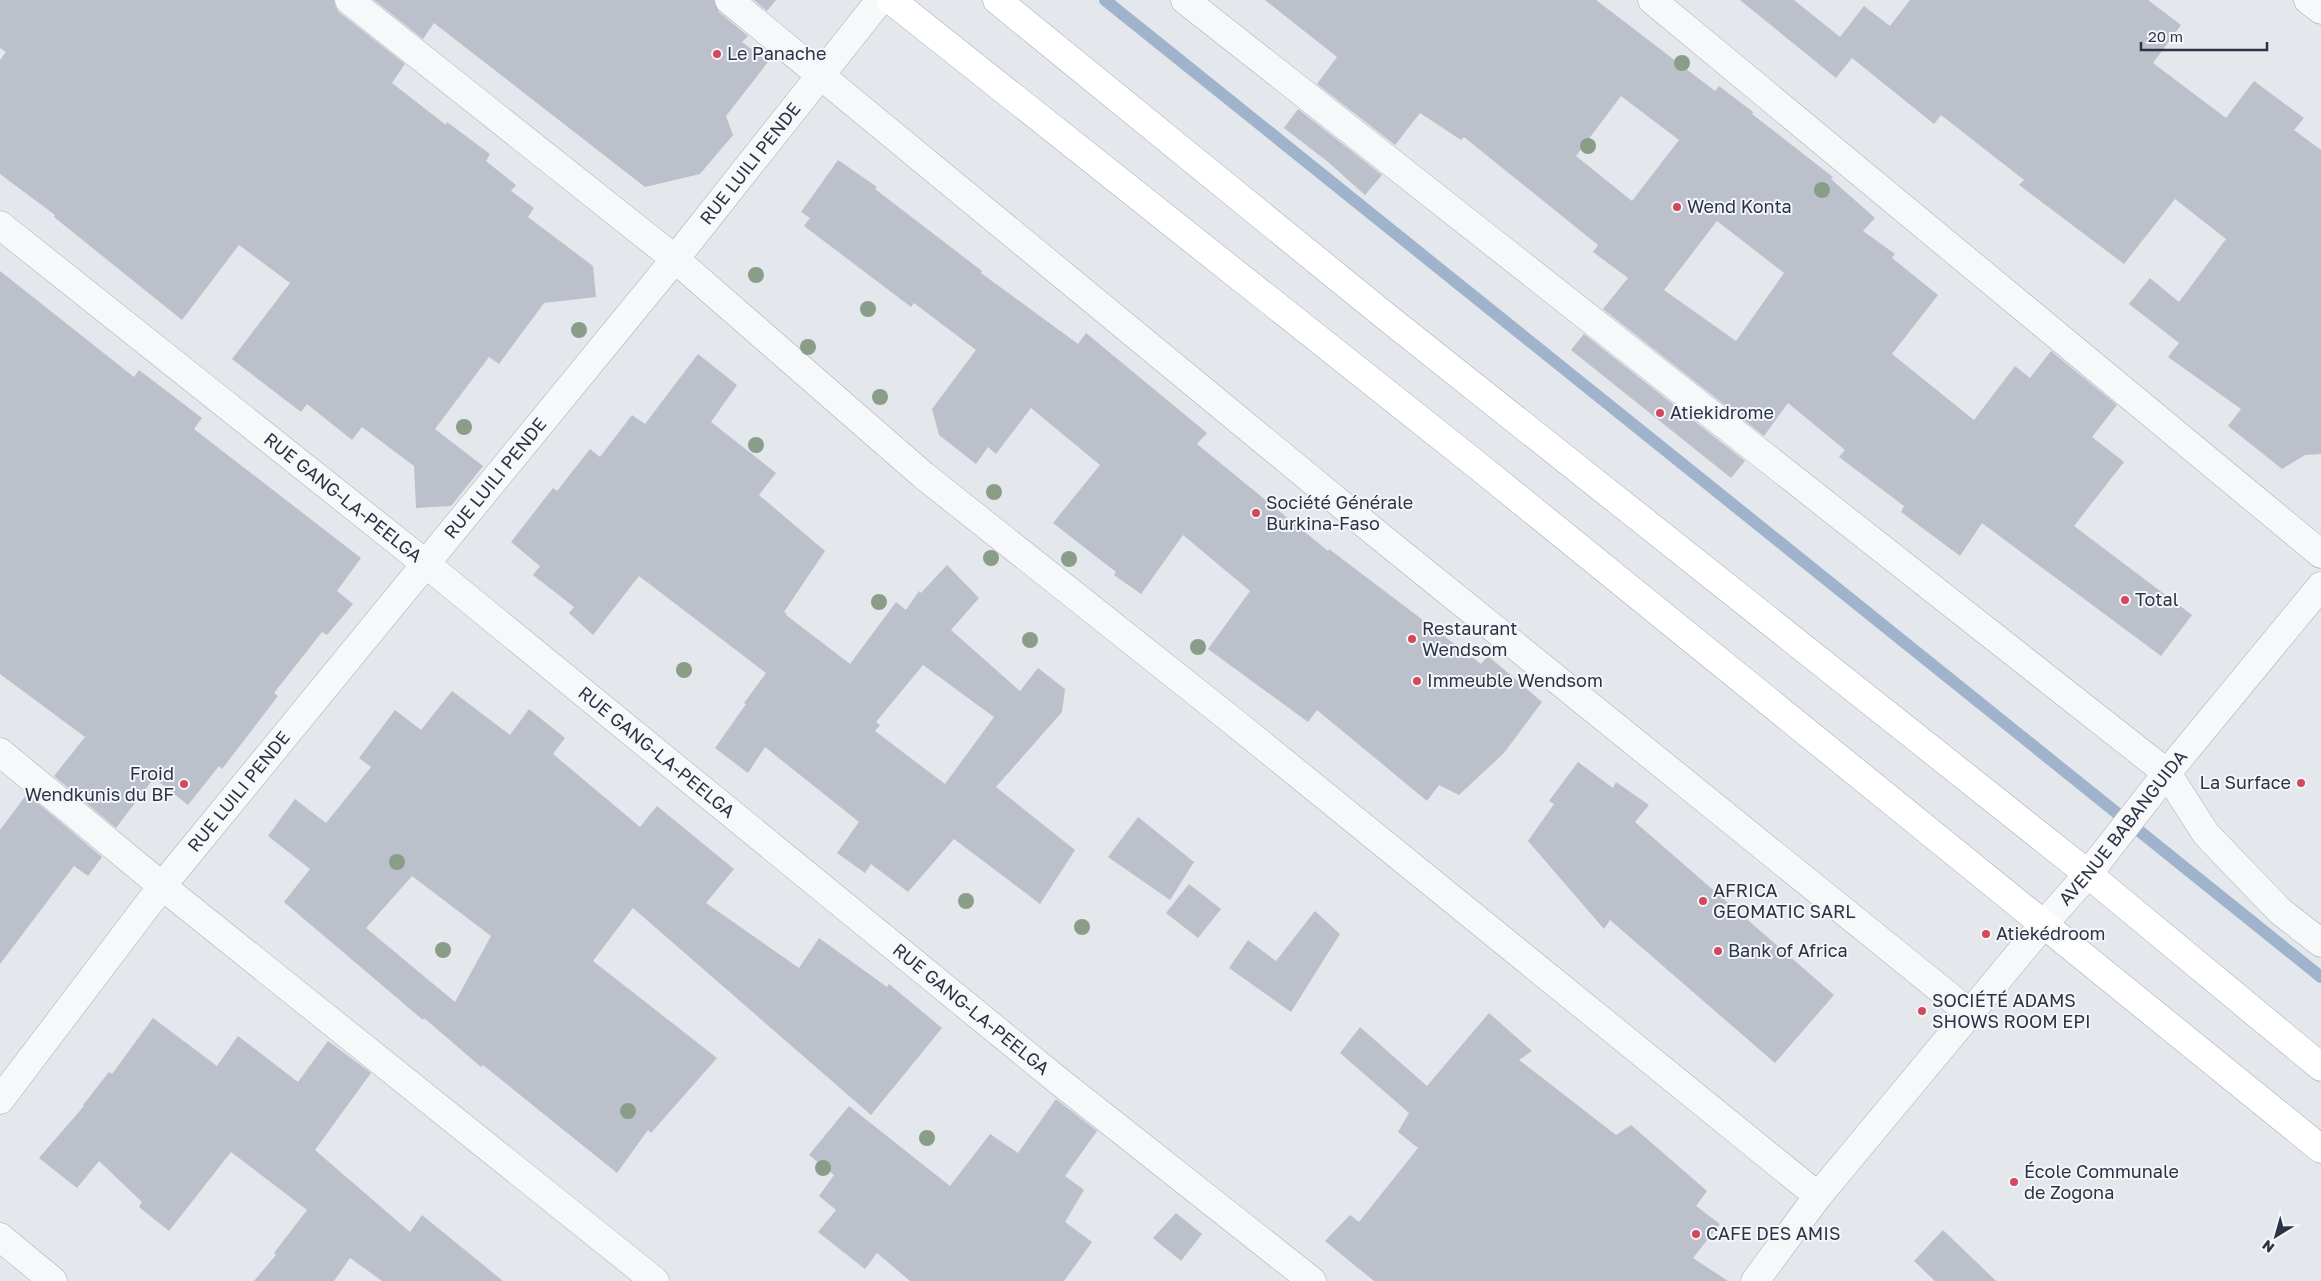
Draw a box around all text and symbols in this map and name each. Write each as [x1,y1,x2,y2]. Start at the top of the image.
scale bar [2141,20,2267,52]
text: 20 m [2148,27,2183,45]
place label: Le Panache [727,42,826,64]
marker: Le Panache [711,48,723,60]
street label: RUE LUILI PENDE [695,98,805,229]
place label: Wend Konta [1687,195,1792,217]
marker: Wend Konta [1671,201,1683,213]
place label: Atiekidrome [1670,401,1774,423]
marker: Atiekidrome [1654,407,1666,419]
street label: RUE LUILI PENDE [439,413,551,543]
street label: RUE GANG-LA-PEELGA [260,427,427,567]
place label: Société Générale Burkina-Faso [1266,491,1413,534]
marker: Société Générale Burkina-Faso [1250,507,1262,519]
place label: Total [2135,588,2179,610]
marker: Total [2119,594,2131,606]
place label: Restaurant Wendsom [1422,617,1517,660]
marker: Restaurant Wendsom [1406,633,1418,645]
place label: Immeuble Wendsom [1427,669,1603,691]
marker: Immeuble Wendsom [1411,675,1423,687]
street label: RUE GANG-LA-PEELGA [574,681,740,822]
street label: RUE LUILI PENDE [182,726,294,856]
street label: AVENUE BABANGUIDA [2054,745,2191,909]
place label: Froid Wendkunis du BF [25,762,174,805]
place label: La Surface [2199,771,2291,793]
marker: La Surface [2295,777,2307,789]
marker: Froid Wendkunis du BF [178,778,190,790]
place label: AFRICA GEOMATIC SARL [1713,879,1855,922]
marker: AFRICA GEOMATIC SARL [1697,895,1709,907]
place label: Atiekédroom [1996,922,2106,944]
marker: Atiekédroom [1980,928,1992,940]
street label: RUE GANG-LA-PEELGA [889,938,1054,1079]
place label: Bank of Africa [1728,939,1848,961]
marker: Bank of Africa [1712,945,1724,957]
place label: SOCIÉTÉ ADAMS SHOWS ROOM EPI [1932,989,2091,1032]
marker: SOCIÉTÉ ADAMS SHOWS ROOM EPI [1916,1005,1928,1017]
place label: École Communale de Zogona [2024,1160,2179,1203]
marker: École Communale de Zogona [2008,1176,2020,1188]
north arrow [2251,1211,2301,1261]
place label: CAFE DES AMIS [1706,1222,1840,1244]
marker: CAFE DES AMIS [1690,1228,1702,1240]
text: N [2259,1237,2277,1257]

